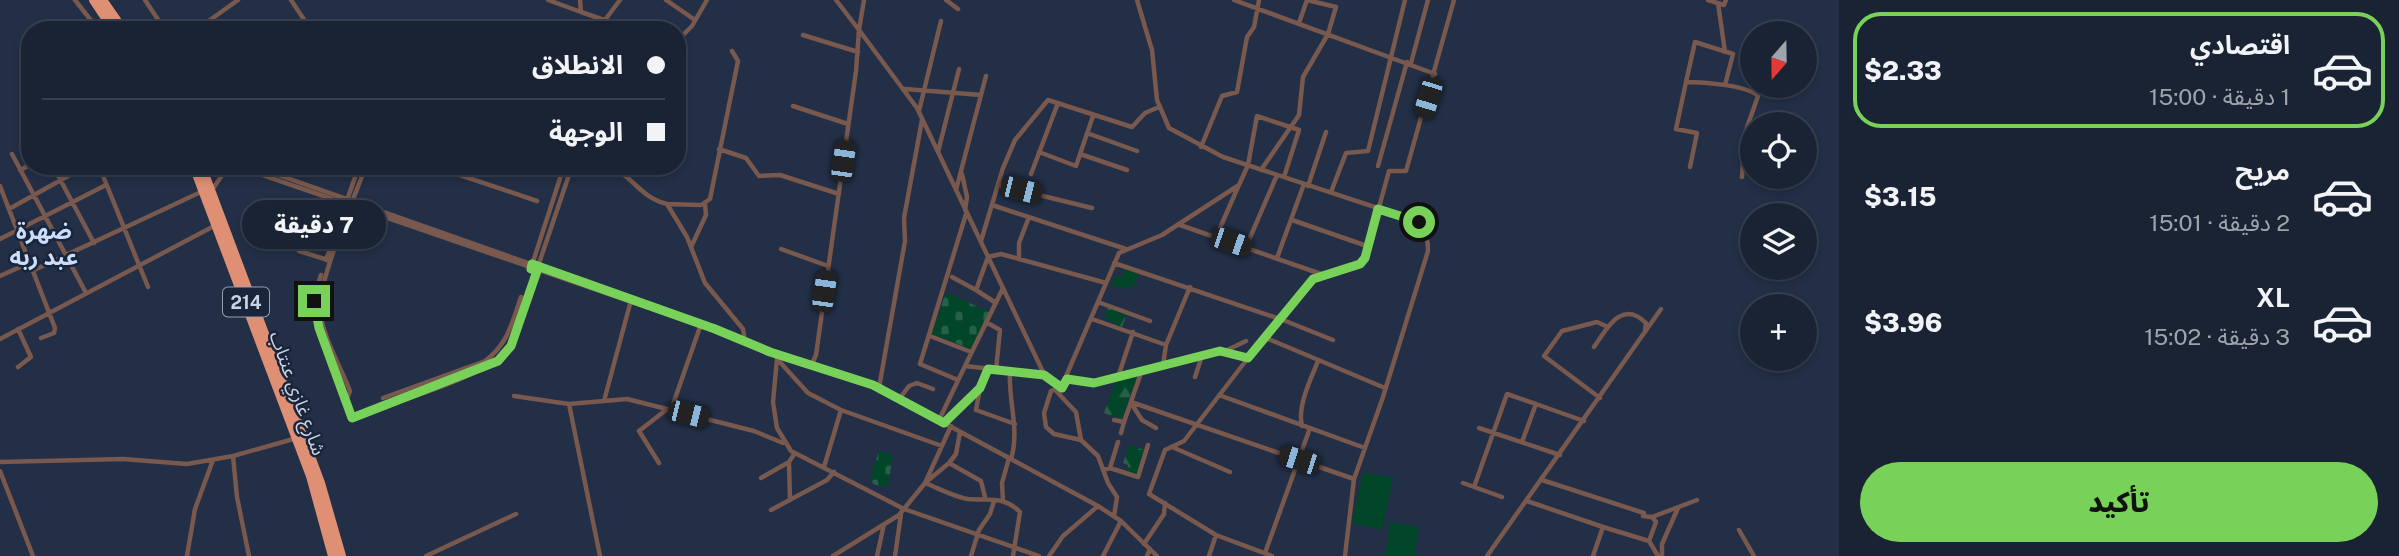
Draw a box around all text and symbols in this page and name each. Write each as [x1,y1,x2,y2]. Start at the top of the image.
north arrow [1740,21,1816,98]
map controls [1740,21,1817,371]
text: اقتصادي [2190,29,2290,60]
icon: car [2311,39,2374,102]
text: الانطلاق [532,49,623,80]
text: $2.33 [1864,55,1942,86]
car [1412,75,1445,121]
text: 1 دقيقة · 15:00 [2149,83,2290,110]
button: locate [1740,112,1817,189]
text: الوجهة [549,116,623,147]
car [830,139,857,183]
text: مريح [2235,155,2290,186]
icon: car [2311,165,2374,228]
car [999,175,1044,205]
text: $3.15 [1864,181,1937,212]
callout: 7 دقيقة [242,200,386,248]
button: layers [1740,203,1817,280]
route start [1403,206,1435,238]
text: 2 دقيقة · 15:01 [2149,209,2290,236]
text: 7 دقيقة [274,211,354,238]
district label: ضهرة عبد ربه [10,217,78,271]
car [1208,225,1255,259]
car [811,269,838,313]
text: XL [2256,282,2290,313]
route end [298,285,330,317]
road number: 214 [223,288,269,316]
icon: car [2311,291,2374,354]
button: + [1740,294,1817,371]
text: $3.96 [1864,307,1942,338]
text: 3 دقيقة · 15:02 [2144,323,2290,350]
street label: شارع غازي عنتاب [261,328,331,460]
car [666,399,711,429]
car [1276,444,1323,476]
button: تأكيد [1860,462,2378,542]

